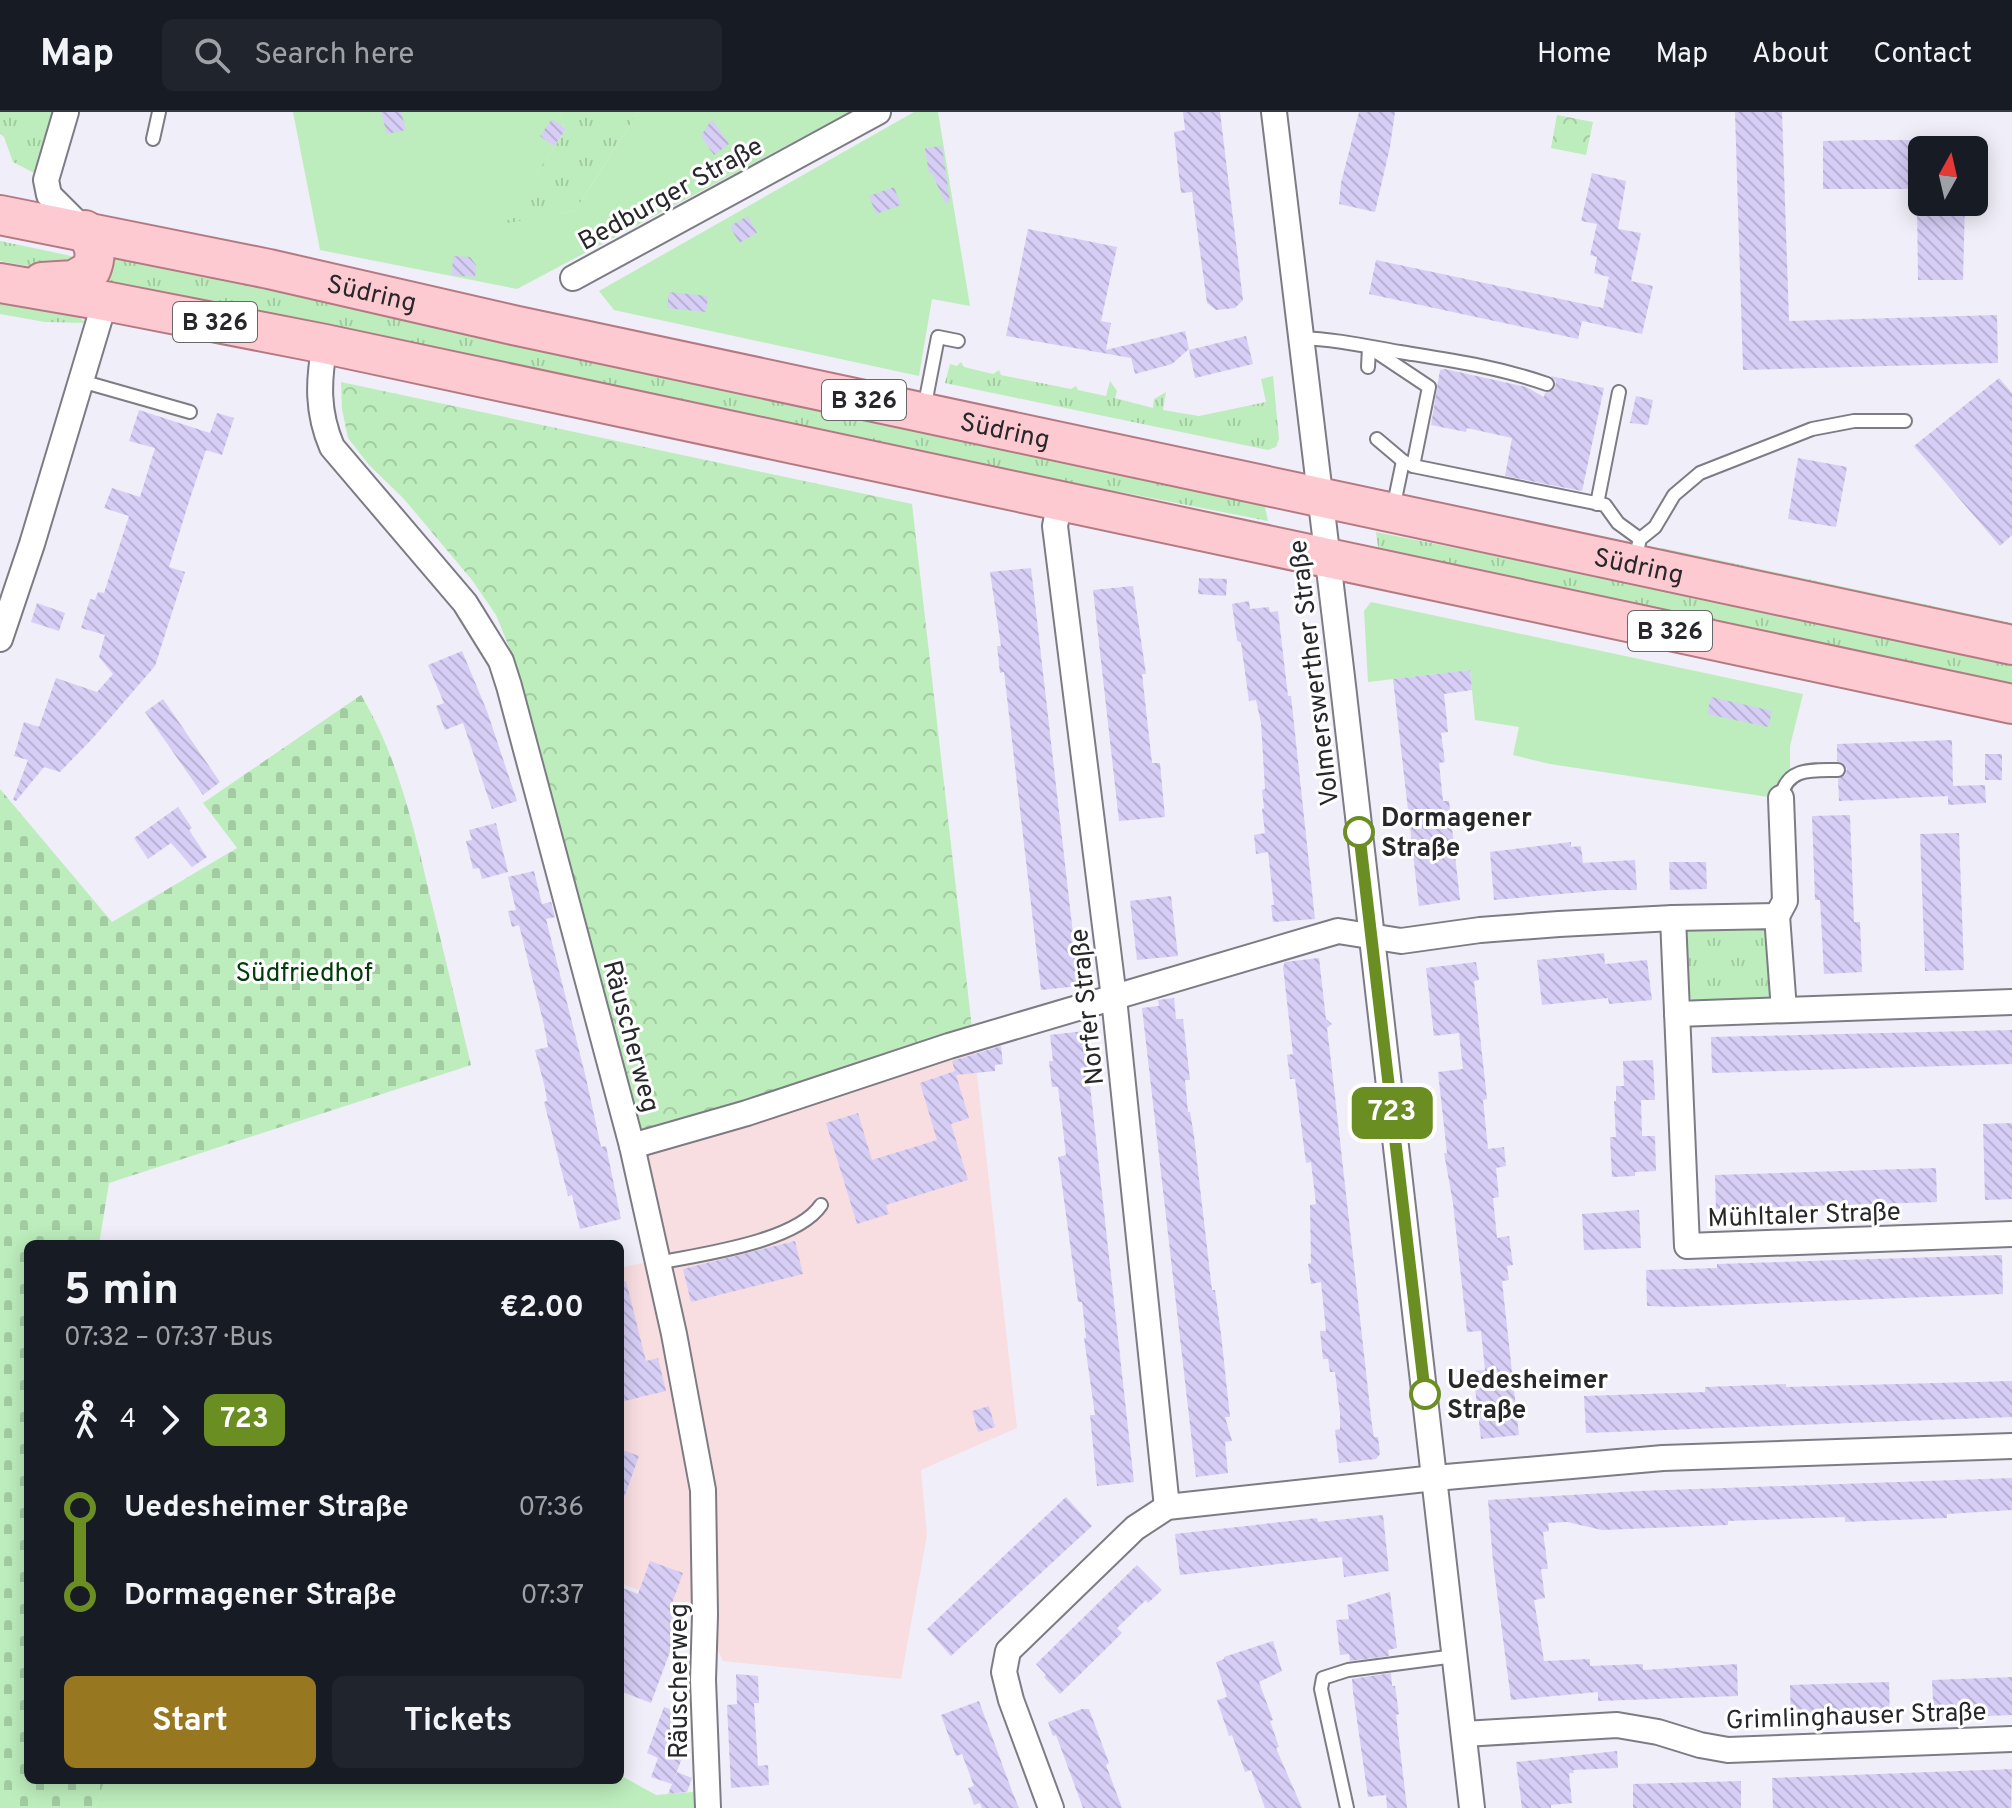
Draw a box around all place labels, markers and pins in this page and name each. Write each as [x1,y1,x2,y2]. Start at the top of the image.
place label: Dormagener Straße [1381,803,1532,866]
marker: Dormagener Straße [1344,817,1374,847]
place label: Uedesheimer Straße [1447,1365,1608,1428]
marker: Uedesheimer Straße [1410,1379,1440,1409]

